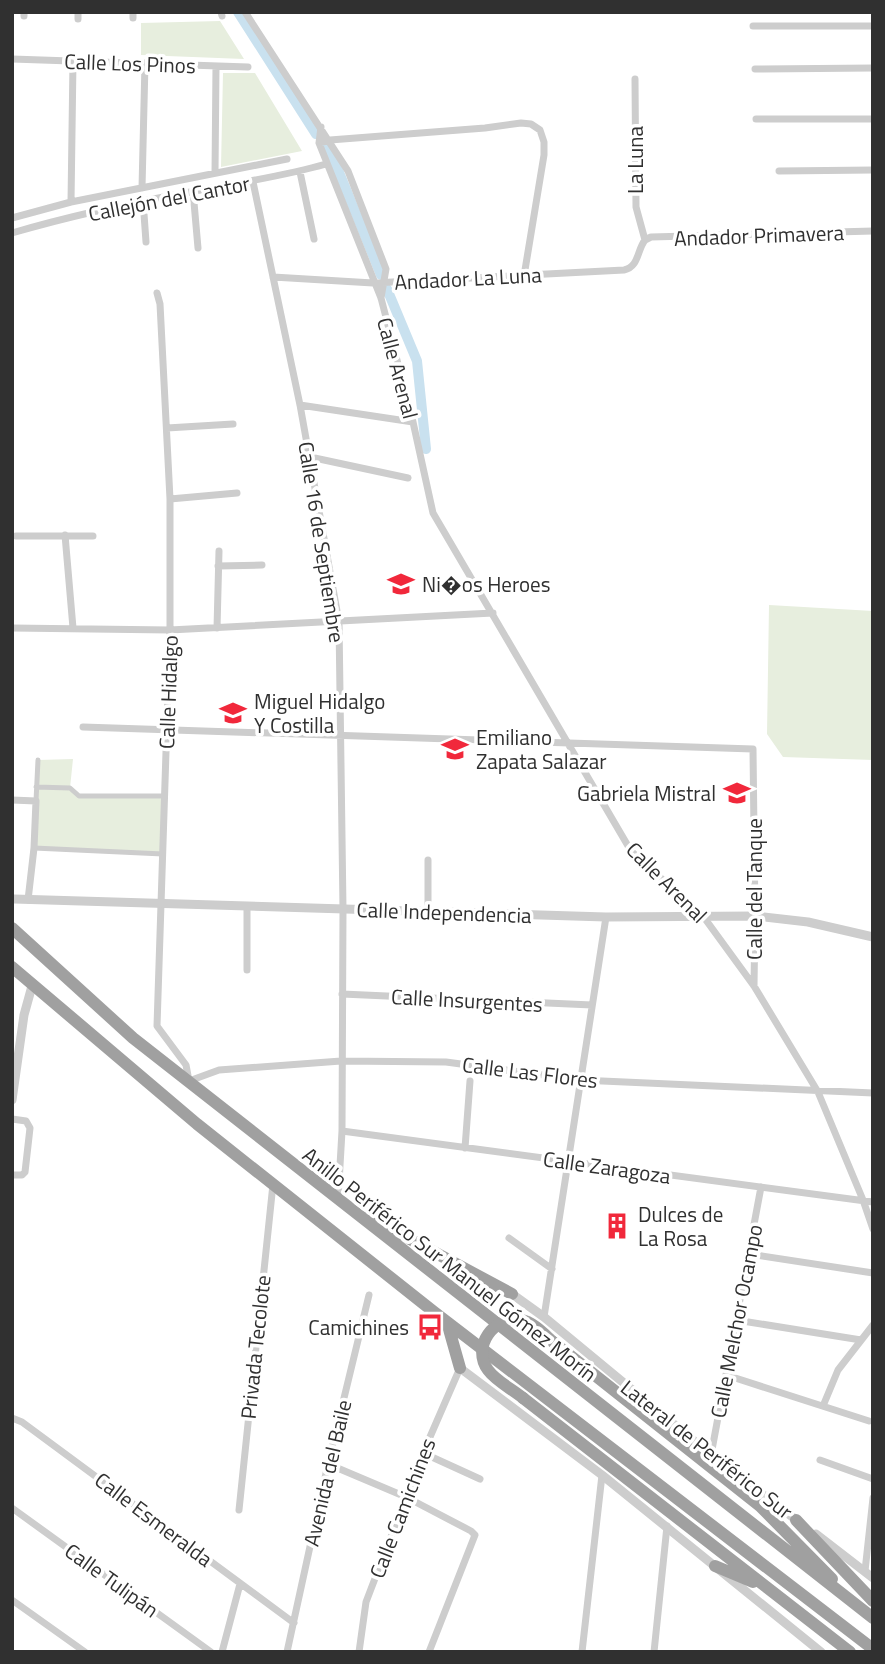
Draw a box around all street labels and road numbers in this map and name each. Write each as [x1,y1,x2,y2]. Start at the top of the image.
street label: Calle Los Pinos [64,45,196,81]
street label: La Luna [619,125,651,194]
street label: Callejón del Cantor [85,167,253,229]
street label: Andador Primavera [673,216,845,254]
street label: Andador La Luna [393,258,543,298]
street label: Calle Arenal [369,314,427,422]
street label: Calle 16 de Septiembre [290,439,354,645]
street label: Calle Hidalgo [150,634,186,750]
street label: Calle del Tanque [738,818,770,960]
street label: Calle Arenal [619,834,715,930]
street label: Calle Independencia [356,893,533,931]
street label: Calle Insurgentes [390,980,544,1020]
street label: Calle Las Flores [460,1048,600,1096]
street label: Anillo Periférico Sur Manuel Gómez Morín [296,1139,604,1389]
street label: Calle Zaragoza [541,1142,673,1192]
street label: Calle Melchor Ocampo [702,1221,770,1421]
street label: Privada Tecolote [232,1273,278,1421]
street label: Lateral de Periférico Sur [614,1372,800,1526]
street label: Avenida del Baile [295,1397,359,1549]
street label: Calle Camichines [361,1433,443,1583]
street label: Calle Esmeralda [88,1464,220,1574]
street label: Calle Tulipán [58,1535,166,1625]

